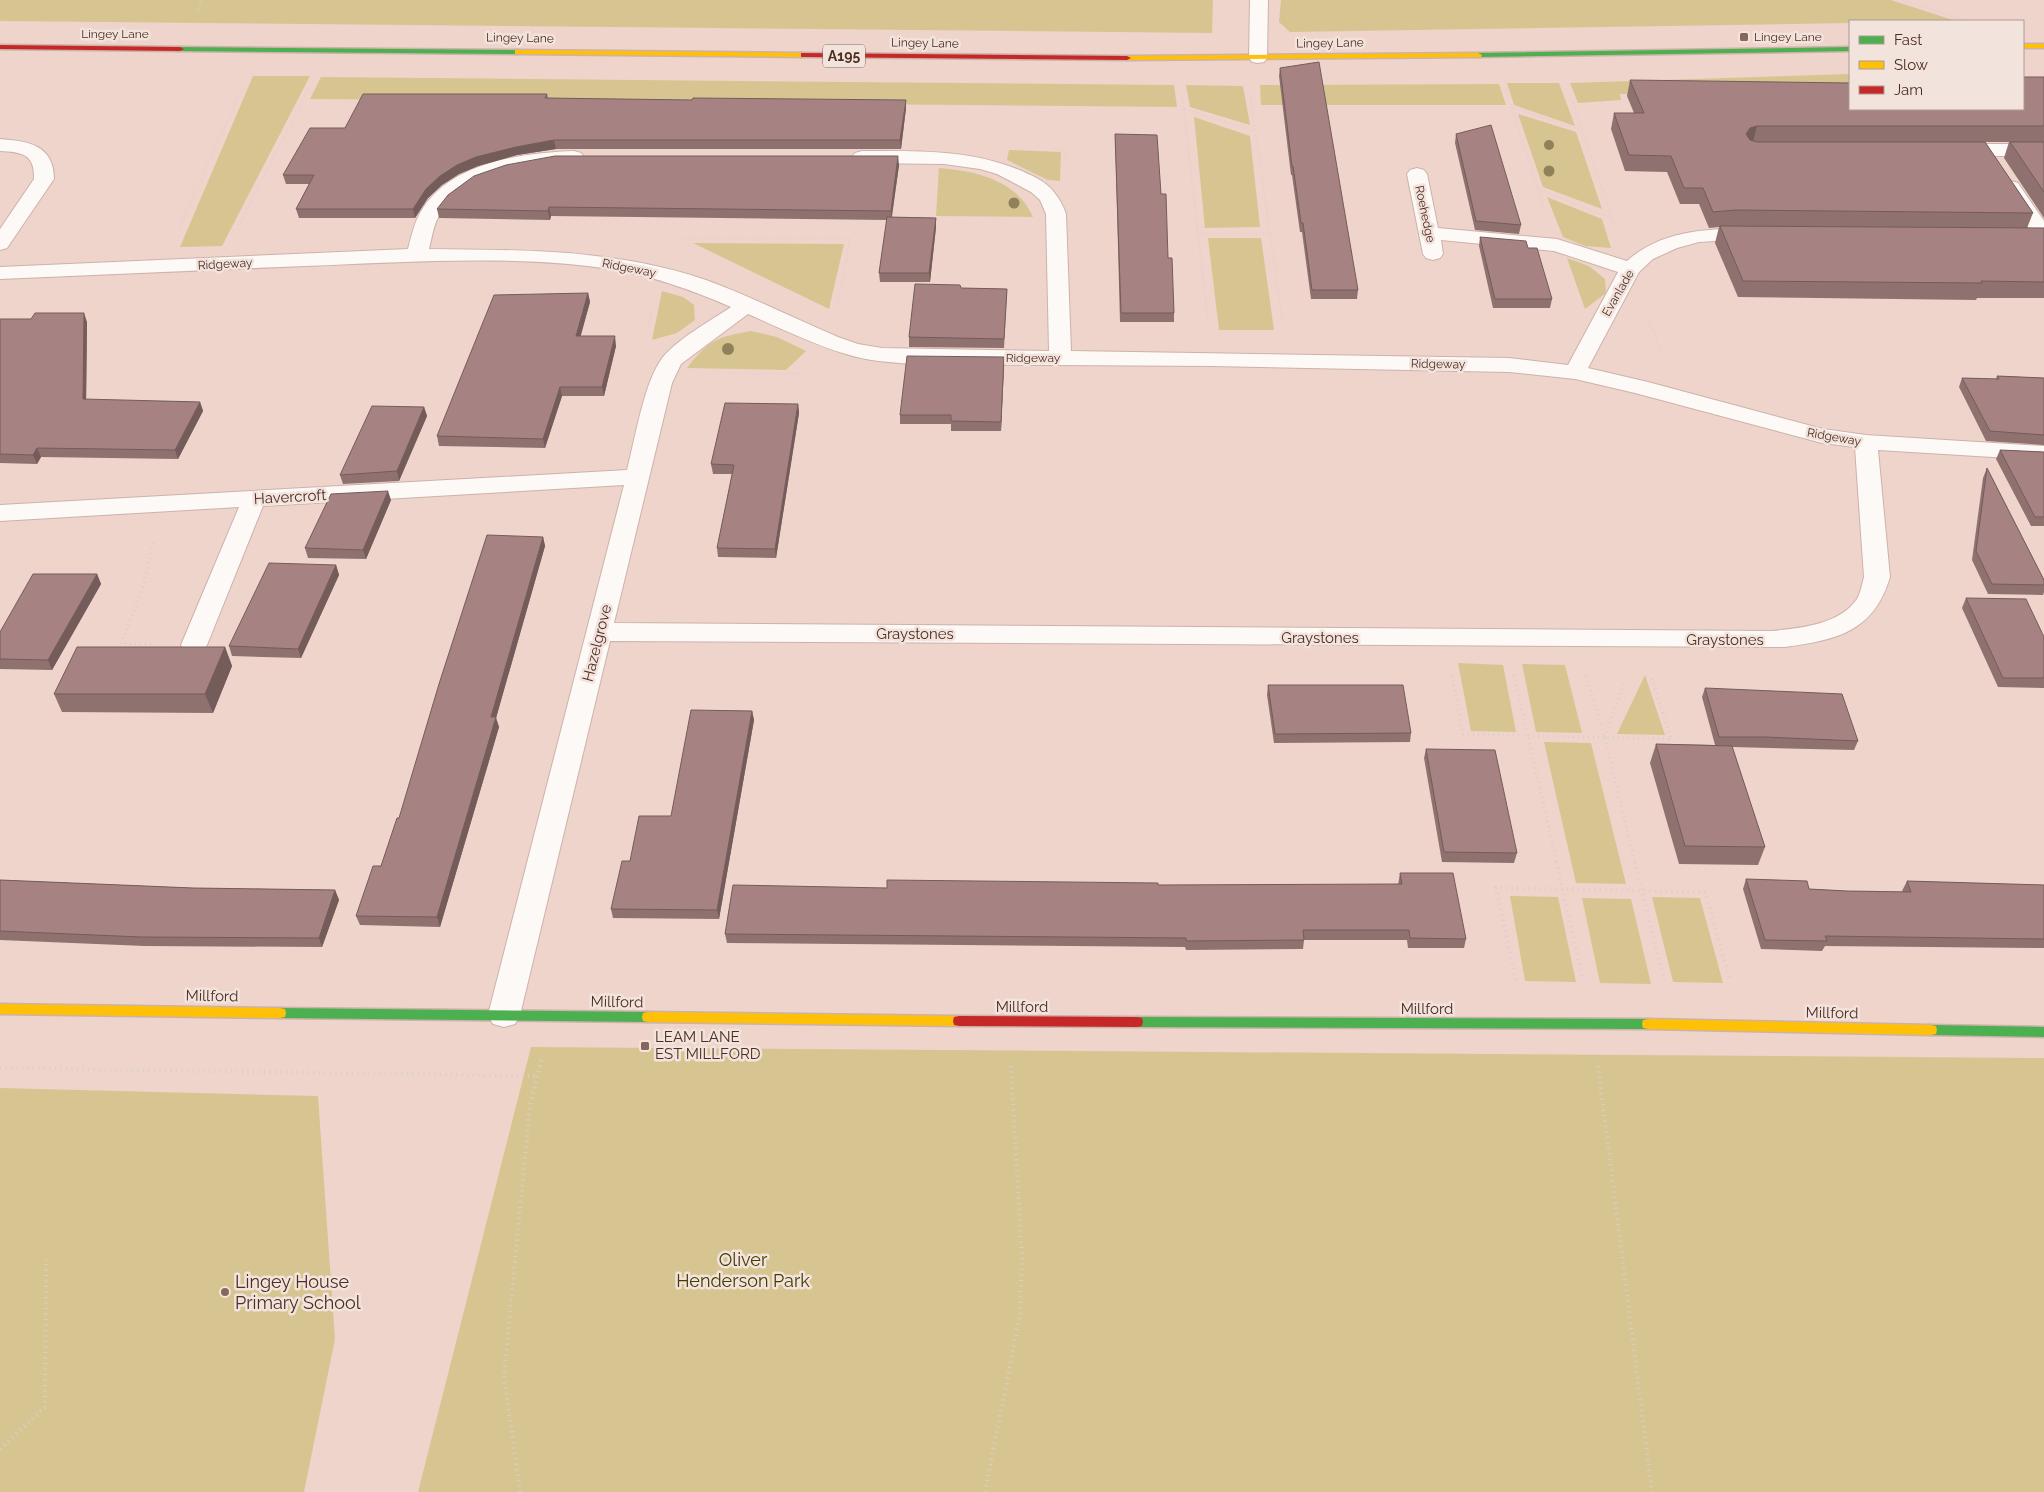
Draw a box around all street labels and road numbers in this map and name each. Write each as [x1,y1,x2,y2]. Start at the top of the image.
street label: Lingey Lane [81,27,149,41]
street label: Lingey Lane [486,30,554,46]
street label: Lingey Lane [891,35,959,51]
street label: Lingey Lane [1296,35,1364,51]
road number: A195 [823,44,865,68]
street label: Roehedge [1412,184,1438,244]
street label: Ridgeway [197,256,253,272]
street label: Ridgeway [601,256,658,280]
street label: Evanlade [1599,267,1637,319]
street label: Ridgeway [1006,351,1061,365]
street label: Ridgeway [1411,357,1466,371]
street label: Ridgeway [1806,425,1863,449]
street label: Havercroft [253,486,327,508]
street label: Hazelgrove [579,602,615,683]
street label: Graystones [876,625,954,643]
street label: Graystones [1281,629,1359,647]
street label: Graystones [1686,631,1764,649]
street label: Millford [186,987,238,1005]
street label: Millford [591,993,643,1011]
street label: Millford [996,998,1048,1016]
street label: Millford [1401,1000,1453,1018]
street label: Millford [1806,1004,1858,1022]

